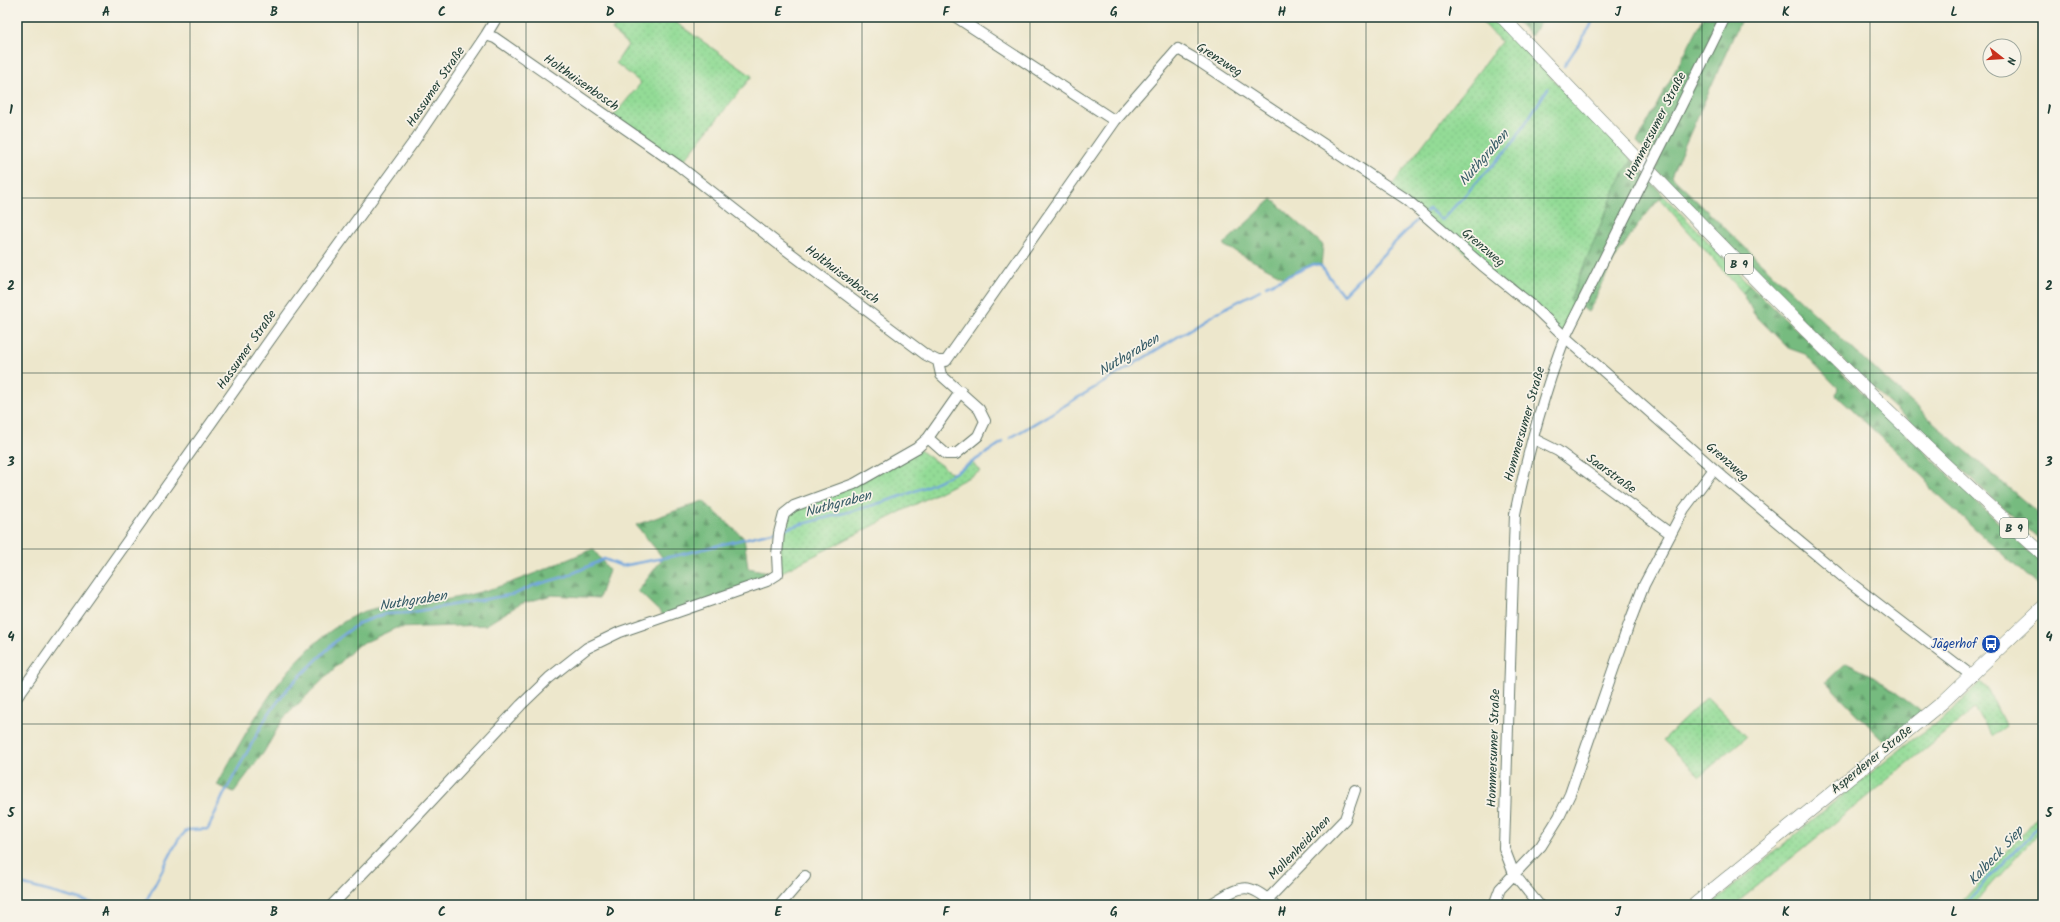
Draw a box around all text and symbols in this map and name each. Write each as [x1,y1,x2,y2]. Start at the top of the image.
text: A [102,2,110,23]
text: B [270,2,278,23]
text: C [438,2,446,23]
text: D [606,2,615,23]
text: E [774,2,782,23]
text: F [942,2,950,23]
text: G [1110,2,1118,23]
text: H [1278,2,1287,23]
text: I [1448,2,1452,23]
text: J [1615,2,1622,23]
text: K [1782,2,1790,23]
text: L [1950,2,1958,23]
street label: Grenzweg [1192,37,1246,83]
north arrow [1982,38,2022,78]
street label: Hassumer Straße [401,42,471,132]
street label: Holthuisenbosch [539,49,623,117]
text: N [2001,55,2020,67]
street label: Hommersumer Straße [1620,68,1692,184]
text: 1 [9,100,13,121]
text: 1 [2047,100,2051,121]
water label: Nuthgraben [1453,124,1516,191]
street label: Grenzweg [1457,223,1509,273]
street label: Holthuisenbosch [800,240,884,310]
road number: B 9 [1725,254,1753,274]
text: 2 [7,276,15,297]
text: 2 [2045,276,2053,297]
street label: Hassumer Straße [212,306,283,394]
water label: Nuthgraben [1094,327,1165,382]
street label: Hommersumer Straße [1499,364,1551,484]
street label: Grenzweg [1701,437,1753,487]
street label: Saarstraße [1581,449,1641,500]
text: 3 [6,452,15,473]
text: 3 [2044,452,2053,473]
water label: Nuthgraben [802,484,875,523]
road number: B 9 [2000,518,2028,538]
water label: Nuthgraben [378,585,450,617]
text: 4 [7,627,15,648]
text: 4 [2045,627,2053,648]
bus stop icon: Jägerhof [1980,633,2002,655]
place label: Jägerhof [1931,634,1978,655]
street label: Hommersumer Straße [1481,688,1507,808]
street label: Asperdener Straße [1826,720,1918,800]
text: 5 [7,803,16,824]
text: 5 [2045,803,2054,824]
street label: Mollenheidchen [1264,811,1337,885]
water label: Kalbeck Siep [1963,820,2030,891]
text: A [102,902,110,922]
text: B [270,902,278,922]
text: C [438,902,446,922]
text: D [606,902,615,922]
text: E [774,902,782,922]
text: F [942,902,950,922]
text: G [1110,902,1118,922]
text: H [1278,902,1287,922]
text: I [1448,902,1452,922]
text: J [1615,902,1622,922]
text: K [1782,902,1790,922]
text: L [1950,902,1958,922]

